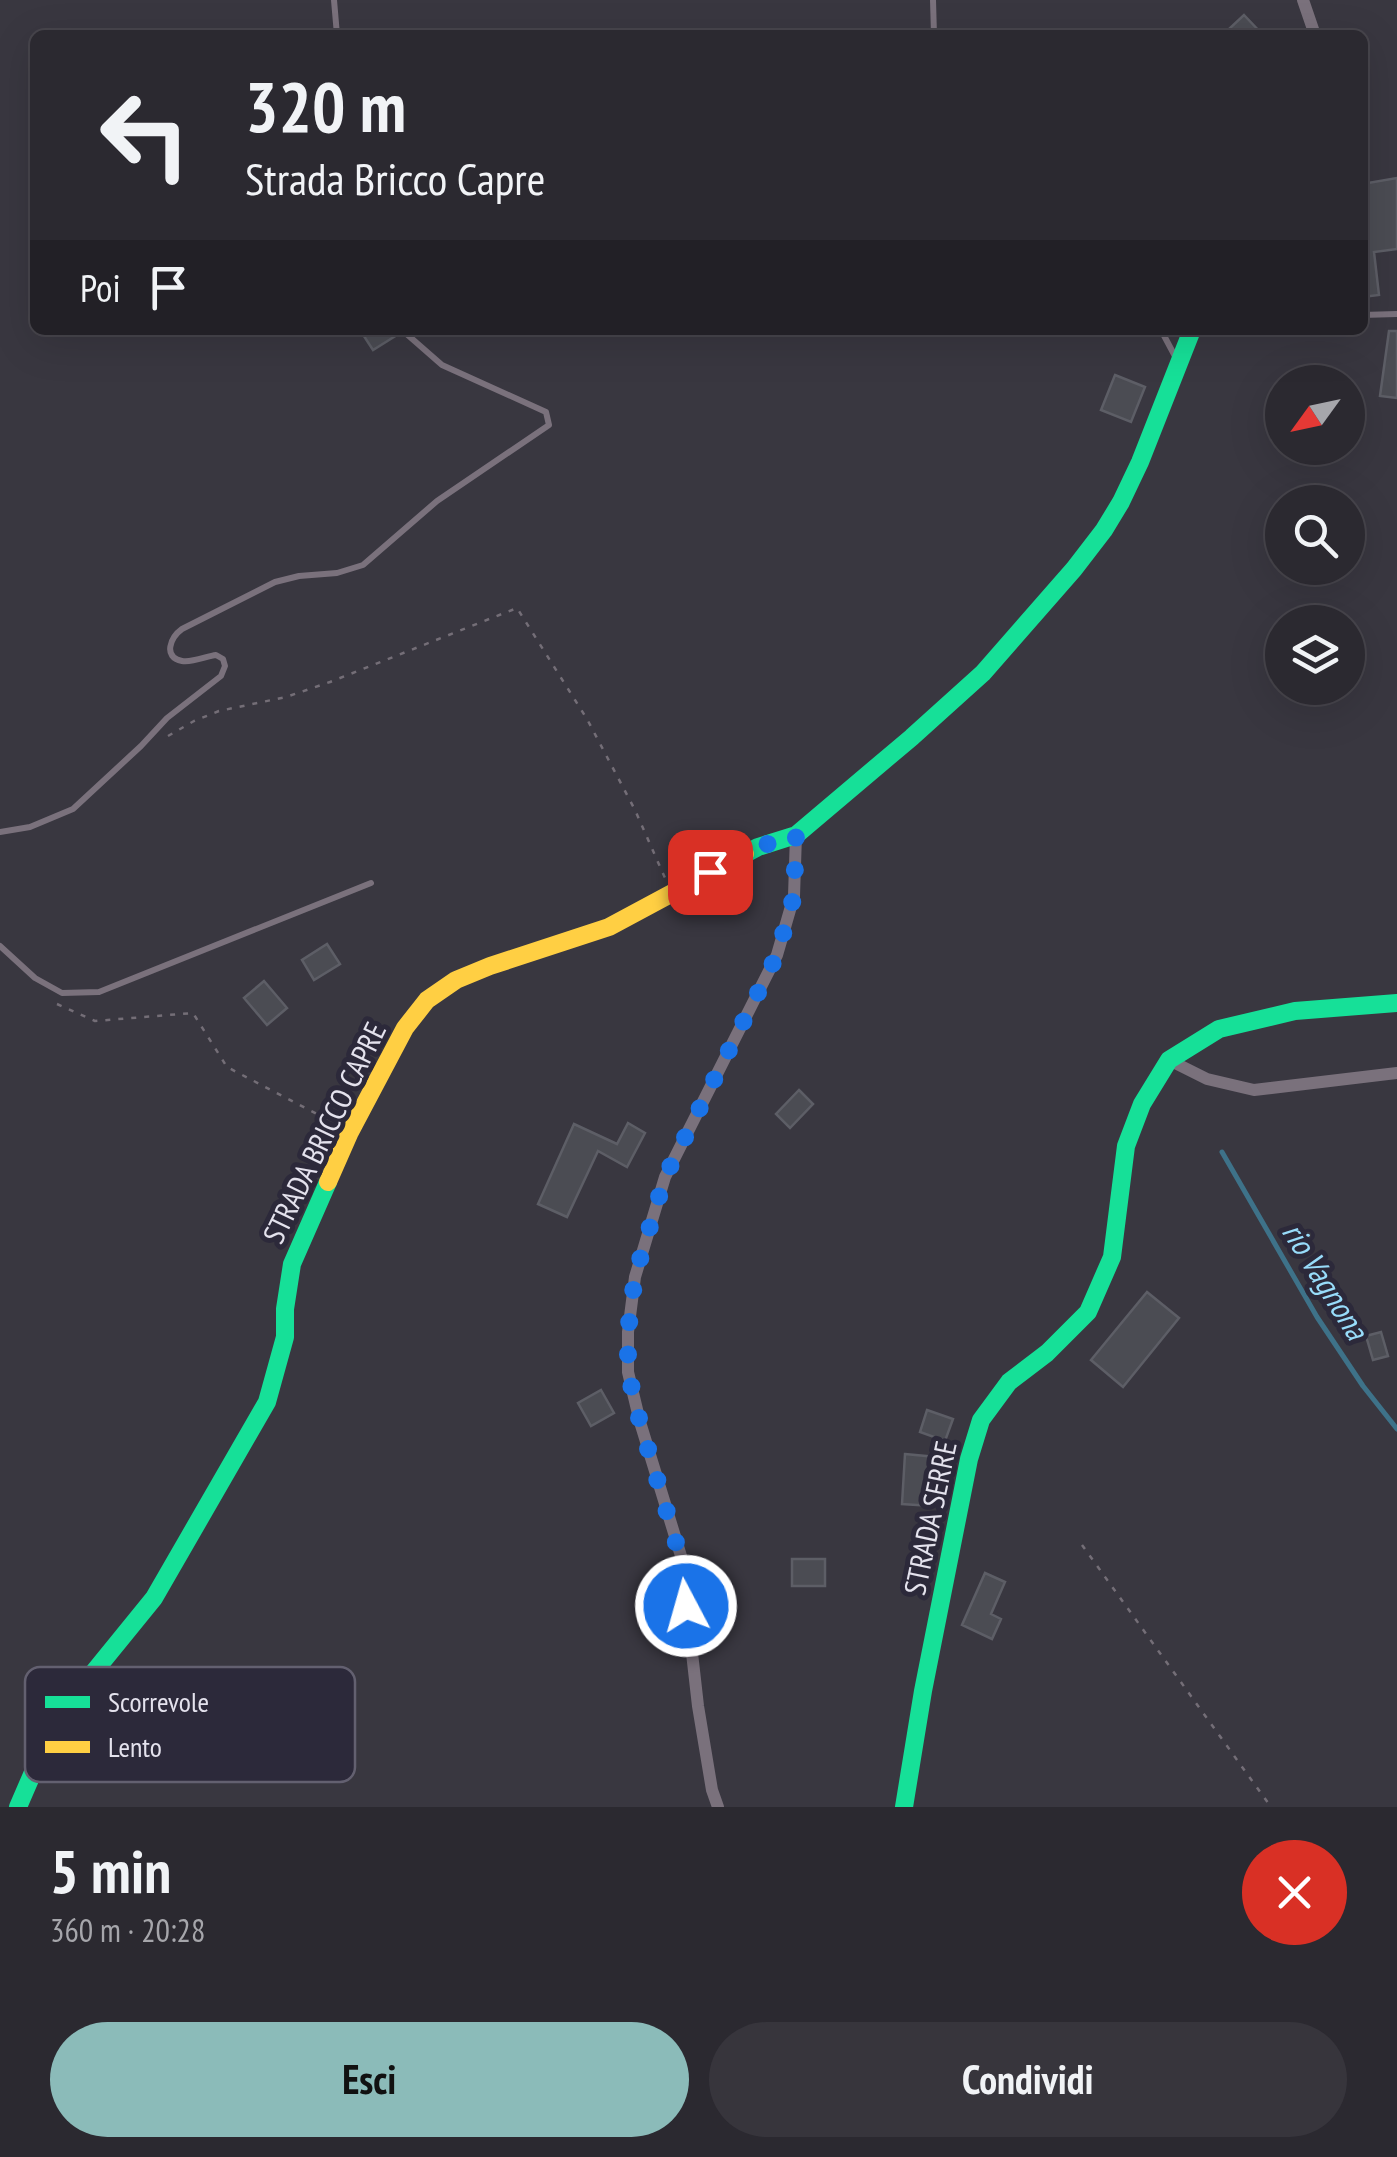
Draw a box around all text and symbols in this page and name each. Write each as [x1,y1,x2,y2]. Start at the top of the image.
text: 320 m [245,61,406,151]
icon: left [80,70,210,200]
text: Strada Bricco Capre [245,149,545,207]
icon: arrive [141,260,196,315]
text: Poi [80,263,121,312]
north arrow [1265,365,1365,465]
map controls [1265,365,1365,705]
button: search [1265,485,1365,585]
button: layers [1265,605,1365,705]
pin [668,830,753,915]
icon: arrive [683,845,738,900]
street label: STRADA BRICCO CAPRE [253,1015,394,1249]
water label: rio Vagnona [1273,1214,1379,1349]
street label: STRADA SERRE [894,1437,965,1598]
position arrow [634,1554,738,1658]
legend [25,1667,355,1782]
text: Scorrevole [108,1683,209,1720]
text: Lento [108,1728,162,1765]
text: 5 min [50,1832,171,1910]
button: close [1242,1840,1347,1945]
text: 360 m · 20:28 [50,1909,205,1951]
button: Esci [50,2022,689,2137]
button: Condividi [709,2022,1347,2137]

